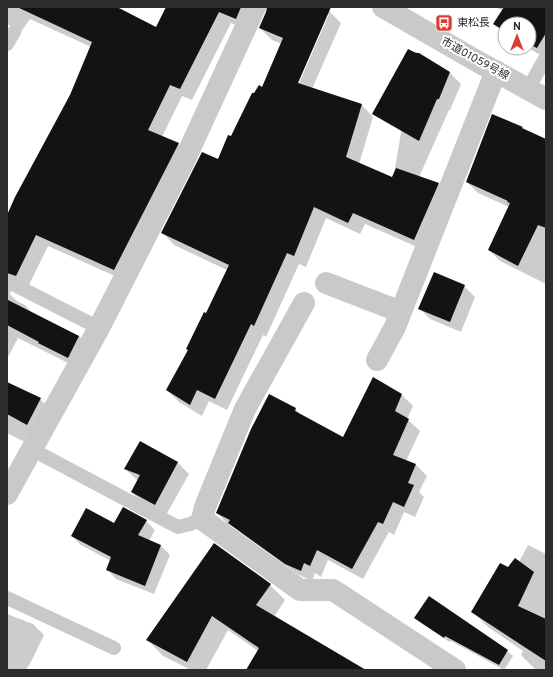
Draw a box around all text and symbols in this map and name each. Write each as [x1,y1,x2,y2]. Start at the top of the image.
bus stop icon: 東松長 [434,13,454,33]
place label: 東松長 [457,16,490,30]
north arrow [497,16,537,56]
text: N [513,20,521,34]
street label: 市道01059号線 [439,35,511,83]

